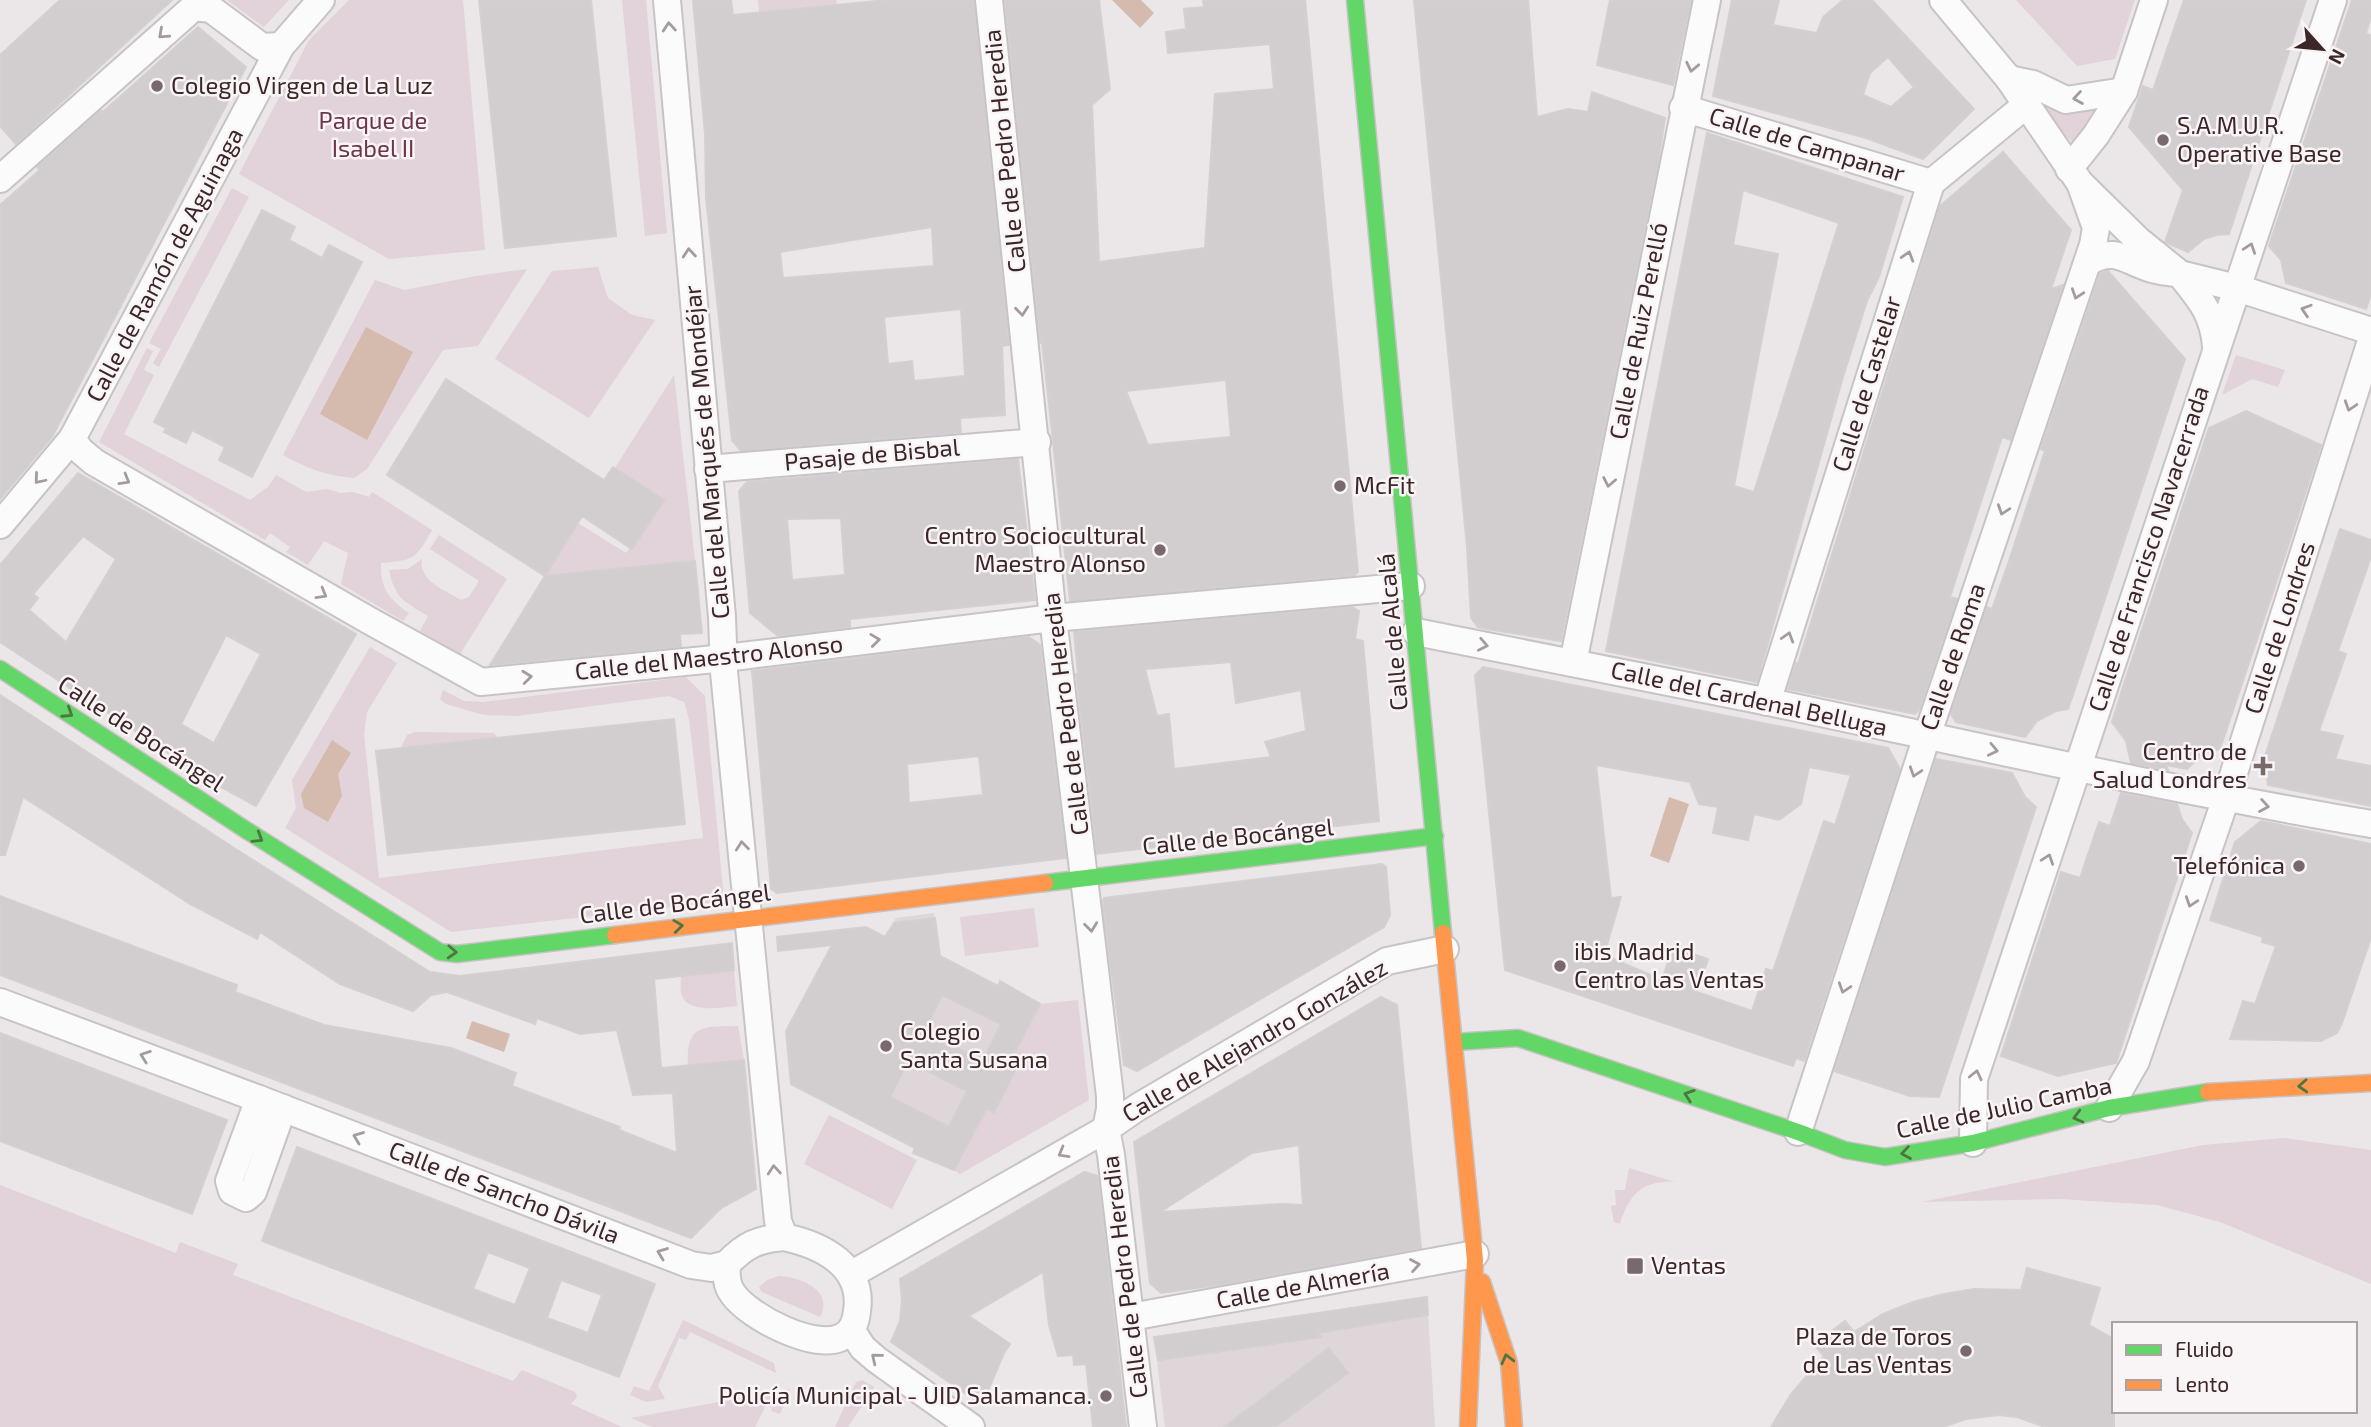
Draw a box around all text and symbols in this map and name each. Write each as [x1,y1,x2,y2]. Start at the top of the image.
north arrow [2287,14,2357,84]
one-way arrow [662,21,677,32]
one-way arrow [158,26,171,38]
street label: Calle de Pedro Heredia [976,28,1031,274]
text: N [2324,46,2351,68]
one-way arrow [1686,61,1701,73]
place label: Colegio Virgen de La Luz [171,70,433,99]
marker: Colegio Virgen de La Luz [149,78,165,94]
one-way arrow [2072,90,2084,105]
street label: Calle de Campanar [1706,100,1909,187]
park label: Parque de Isabel II [319,105,427,162]
place label: S.A.M.U.R. Operative Base [2177,110,2342,167]
street label: Calle de Ramón de Aguinaga [79,122,248,406]
marker: S.A.M.U.R. Operative Base [2155,132,2171,148]
street label: Calle de Ruiz Perelló [1602,220,1673,442]
one-way arrow [2242,242,2256,254]
one-way arrow [682,248,697,259]
one-way arrow [1899,251,1914,263]
street label: Calle del Marqués de Mondéjar [676,283,735,620]
one-way arrow [2071,288,2085,300]
street label: Calle de Castelar [1825,292,1906,475]
one-way arrow [2300,304,2313,318]
one-way arrow [1015,306,1030,317]
street label: Calle de Francisco Navacerrada [2081,382,2214,715]
one-way arrow [2344,400,2359,412]
street label: Pasaje de Bisbal [783,431,961,476]
place label: McFit [1354,470,1415,499]
one-way arrow [35,471,47,484]
one-way arrow [118,472,131,485]
one-way arrow [1603,476,1618,488]
marker: McFit [1332,478,1348,494]
one-way arrow [1997,503,2012,515]
place label: Centro Sociocultural Maestro Alonso [925,520,1146,577]
street label: Calle de Londres [2237,538,2320,717]
marker: Centro Sociocultural Maestro Alonso [1152,542,1168,558]
street label: Calle de Alcalá [1370,552,1413,712]
street label: Calle de Roma [1913,579,1990,734]
one-way arrow [315,586,328,599]
street label: Calle de Pedro Heredia [1035,591,1094,837]
street label: Calle del Maestro Alonso [573,628,844,685]
one-way arrow [1779,631,1794,643]
one-way arrow [869,632,881,647]
one-way arrow [1476,637,1488,652]
street label: Calle del Cardenal Belluga [1608,654,1890,741]
street label: Calle de Bocángel [53,668,230,797]
one-way arrow [521,670,533,685]
one-way arrow [60,704,73,717]
place label: Centro de Salud Londres [2092,736,2247,793]
one-way arrow [1987,742,1999,757]
marker: Centro de Salud Londres [2253,756,2273,776]
one-way arrow [1909,765,1923,777]
one-way arrow [2258,797,2270,812]
street label: Calle de Bocángel [1141,811,1335,860]
one-way arrow [250,829,263,842]
one-way arrow [735,840,750,851]
place label: Telefónica [2173,850,2285,879]
one-way arrow [2040,853,2054,866]
marker: Telefónica [2291,858,2307,874]
street label: Calle de Bocángel [578,876,772,929]
one-way arrow [2184,896,2199,908]
one-way arrow [672,919,684,934]
one-way arrow [1083,921,1098,933]
place label: ibis Madrid Centro las Ventas [1574,936,1764,993]
one-way arrow [447,945,458,960]
street label: Calle de Alejandro González [1117,952,1392,1128]
marker: ibis Madrid Centro las Ventas [1552,958,1568,974]
one-way arrow [1838,982,1853,994]
place label: Colegio Santa Susana [900,1016,1048,1073]
marker: Colegio Santa Susana [878,1038,894,1054]
one-way arrow [140,1051,152,1065]
one-way arrow [1968,1069,1983,1081]
street label: Calle de Julio Camba [1893,1070,2114,1144]
one-way arrow [2297,1078,2308,1093]
one-way arrow [1683,1089,1695,1103]
one-way arrow [2072,1108,2084,1123]
one-way arrow [352,1131,364,1145]
street label: Calle de Sancho Dávila [385,1134,624,1249]
one-way arrow [1058,1145,1071,1158]
one-way arrow [1900,1145,1912,1160]
street label: Calle de Pedro Heredia [1094,1154,1153,1400]
one-way arrow [766,1164,781,1176]
one-way arrow [656,1248,668,1262]
place label: Ventas [1651,1250,1726,1279]
street label: Calle de Almería [1214,1255,1392,1314]
marker: Ventas [1625,1256,1645,1276]
one-way arrow [1409,1258,1421,1273]
place label: Plaza de Toros de Las Ventas [1795,1321,1952,1378]
legend [2112,1322,2357,1413]
text: Fluido [2175,1336,2234,1361]
marker: Plaza de Toros de Las Ventas [1958,1343,1974,1359]
one-way arrow [871,1354,884,1367]
one-way arrow [1500,1354,1515,1366]
text: Lento [2175,1371,2229,1396]
place label: Policía Municipal - UID Salamanca. [719,1380,1092,1409]
marker: Policía Municipal - UID Salamanca. [1098,1388,1114,1404]

